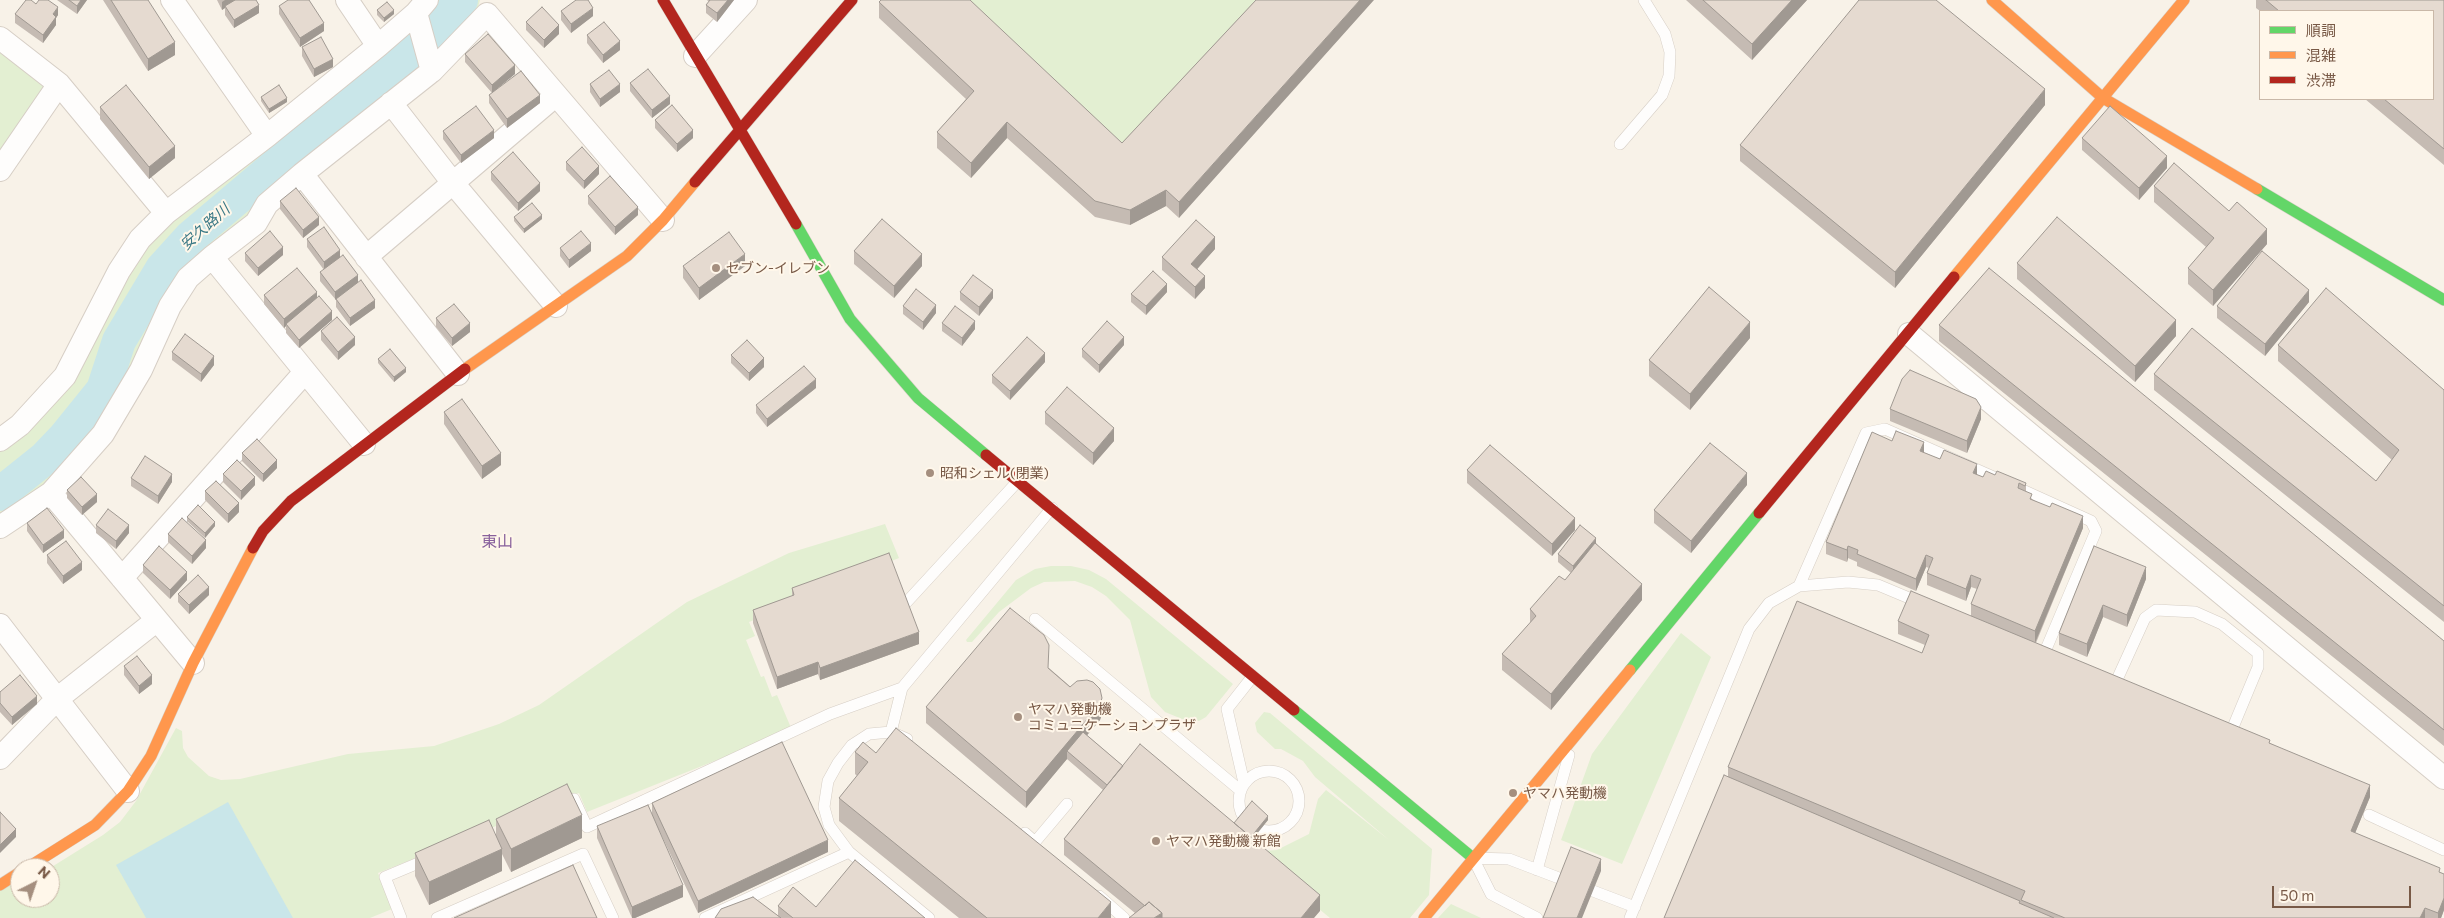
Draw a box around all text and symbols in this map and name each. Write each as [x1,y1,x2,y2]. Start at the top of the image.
legend [2259,10,2434,100]
text: 順調 [2306,21,2336,39]
text: 混雑 [2306,46,2336,64]
text: 渋滞 [2306,71,2336,89]
water label: 安久路川 [177,200,233,254]
place label: セブン-イレブン [726,260,830,276]
marker: セブン-イレブン [710,262,722,274]
place label: 昭和シェル(閉業) [940,465,1049,481]
marker: 昭和シェル(閉業) [924,467,936,479]
district label: 東山 [481,532,513,552]
place label: ヤマハ発動機 コミュニケーションプラザ [1028,701,1196,734]
marker: ヤマハ発動機 コミュニケーションプラザ [1012,711,1024,723]
place label: ヤマハ発動機 [1523,785,1607,801]
marker: ヤマハ発動機 [1507,787,1519,799]
place label: ヤマハ発動機 新館 [1166,833,1281,849]
marker: ヤマハ発動機 新館 [1150,835,1162,847]
north arrow [10,858,60,908]
text: N [35,862,54,882]
scale bar [2274,876,2413,908]
text: 50 m [2280,886,2314,904]

